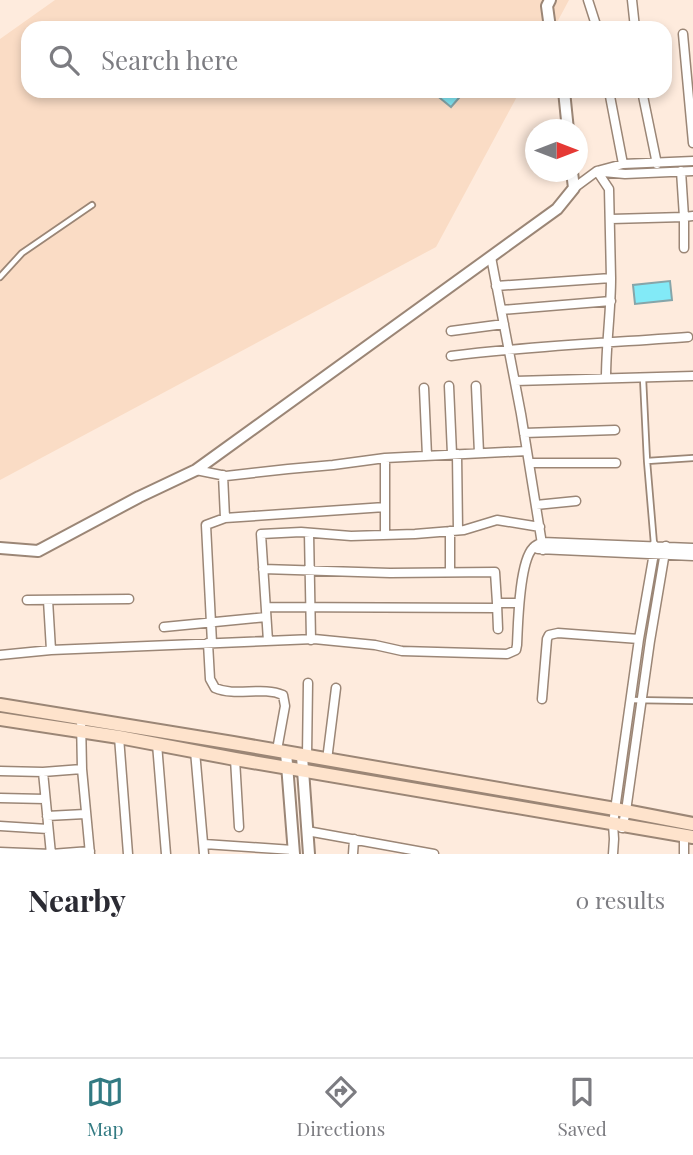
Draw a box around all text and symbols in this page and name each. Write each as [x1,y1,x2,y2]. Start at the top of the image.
search box [21,21,672,98]
icon: search [45,41,83,79]
text: Search here [101,42,238,77]
north arrow [525,119,588,182]
text: Nearby [28,880,126,920]
text: 0 results [575,884,665,915]
tab: Map [86,1073,124,1141]
tab: Directions [296,1073,385,1141]
tab: Saved [557,1073,607,1141]

